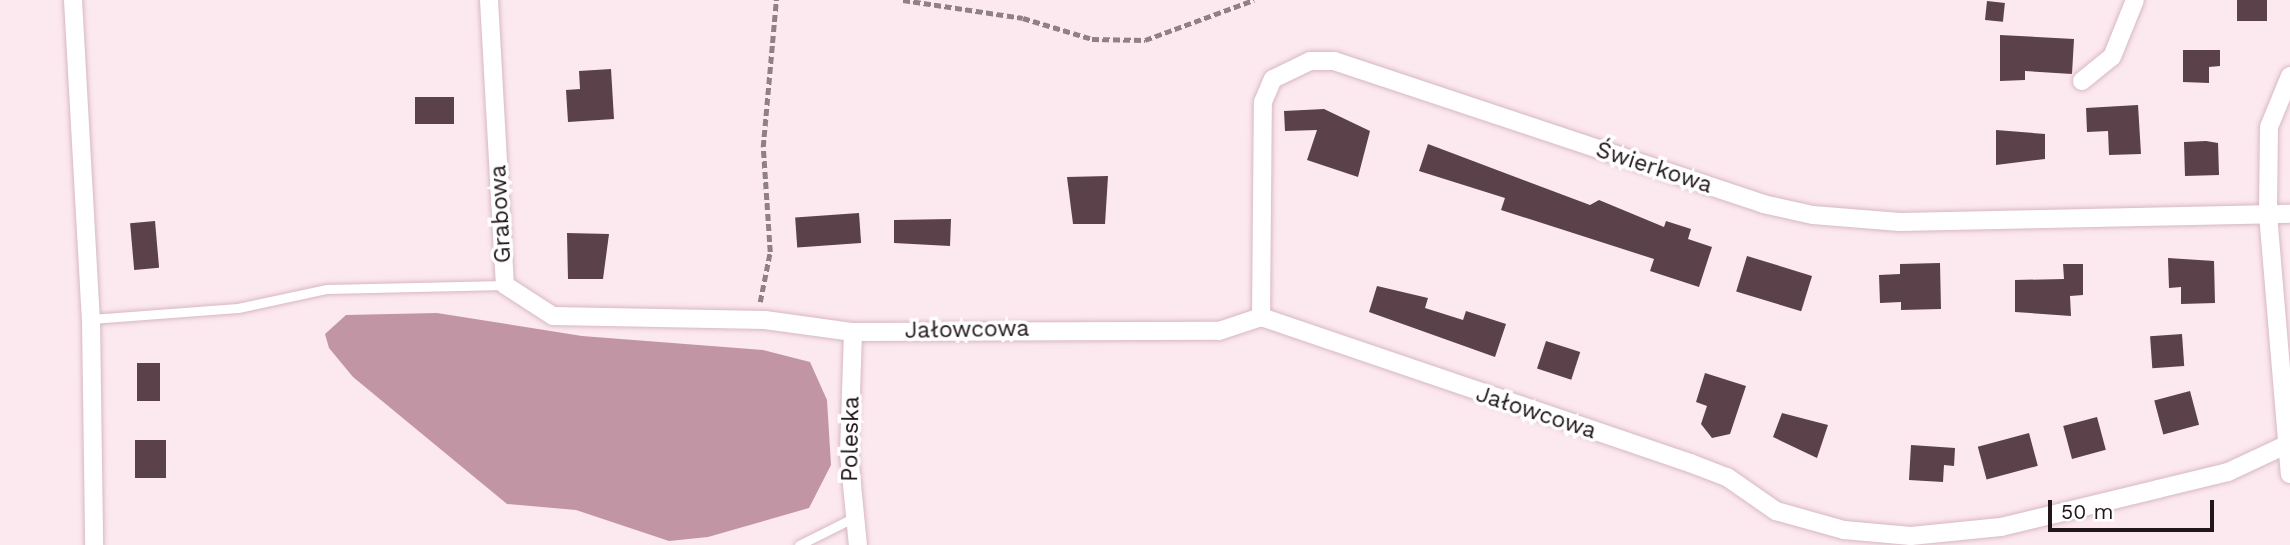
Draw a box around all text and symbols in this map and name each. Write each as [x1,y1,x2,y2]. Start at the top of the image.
street label: Świerkowa [1592,136,1716,200]
street label: Grabowa [485,164,517,264]
street label: Jałowcowa [904,315,1030,345]
street label: Jałowcowa [1472,381,1600,445]
street label: Poleska [836,396,866,482]
scale bar [2052,486,2218,530]
text: 50 m [2061,499,2113,524]

